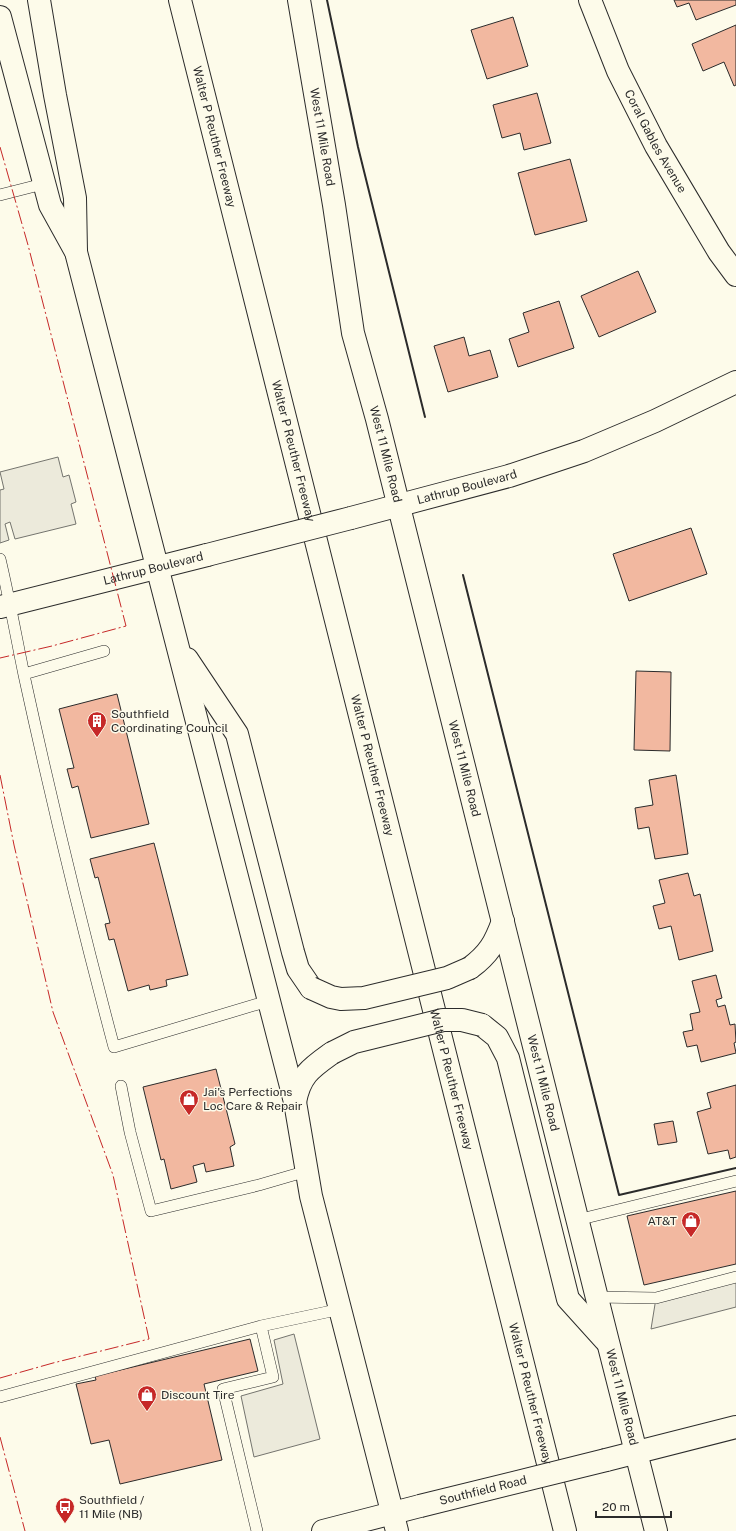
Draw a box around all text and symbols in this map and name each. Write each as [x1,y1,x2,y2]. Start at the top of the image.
street label: Walter P Reuther Freeway [190,65,239,209]
street label: West 11 Mile Road [307,87,338,187]
street label: Coral Gables Avenue [622,87,689,196]
street label: Walter P Reuther Freeway [269,379,318,524]
street label: West 11 Mile Road [367,404,405,504]
street label: Lathrup Boulevard [416,467,519,507]
street label: Lathrup Boulevard [102,549,205,588]
street label: Walter P Reuther Freeway [348,693,397,838]
place label: Southfield Coordinating Council [111,707,228,735]
building icon: Southfield Coordinating Council [86,710,108,738]
street label: West 11 Mile Road [446,719,483,818]
street label: Walter P Reuther Freeway [427,1007,476,1152]
street label: West 11 Mile Road [524,1033,562,1133]
place label: Jai's Perfections Loc Care & Repair [203,1085,303,1113]
shop icon: Jai's Perfections Loc Care & Repair [178,1088,200,1116]
shop icon: AT&T [680,1210,702,1238]
place label: AT&T [648,1214,677,1228]
street label: Walter P Reuther Freeway [506,1321,555,1466]
street label: West 11 Mile Road [603,1347,641,1447]
shop icon: Discount Tire [136,1384,158,1412]
place label: Discount Tire [161,1388,235,1402]
street label: Southfield Road [438,1473,528,1508]
place label: Southfield / 11 Mile (NB) [79,1493,145,1521]
scale bar [596,1493,671,1519]
bus stop icon: Southfield / 11 Mile (NB) [54,1496,76,1524]
text: 20 m [602,1500,630,1514]

